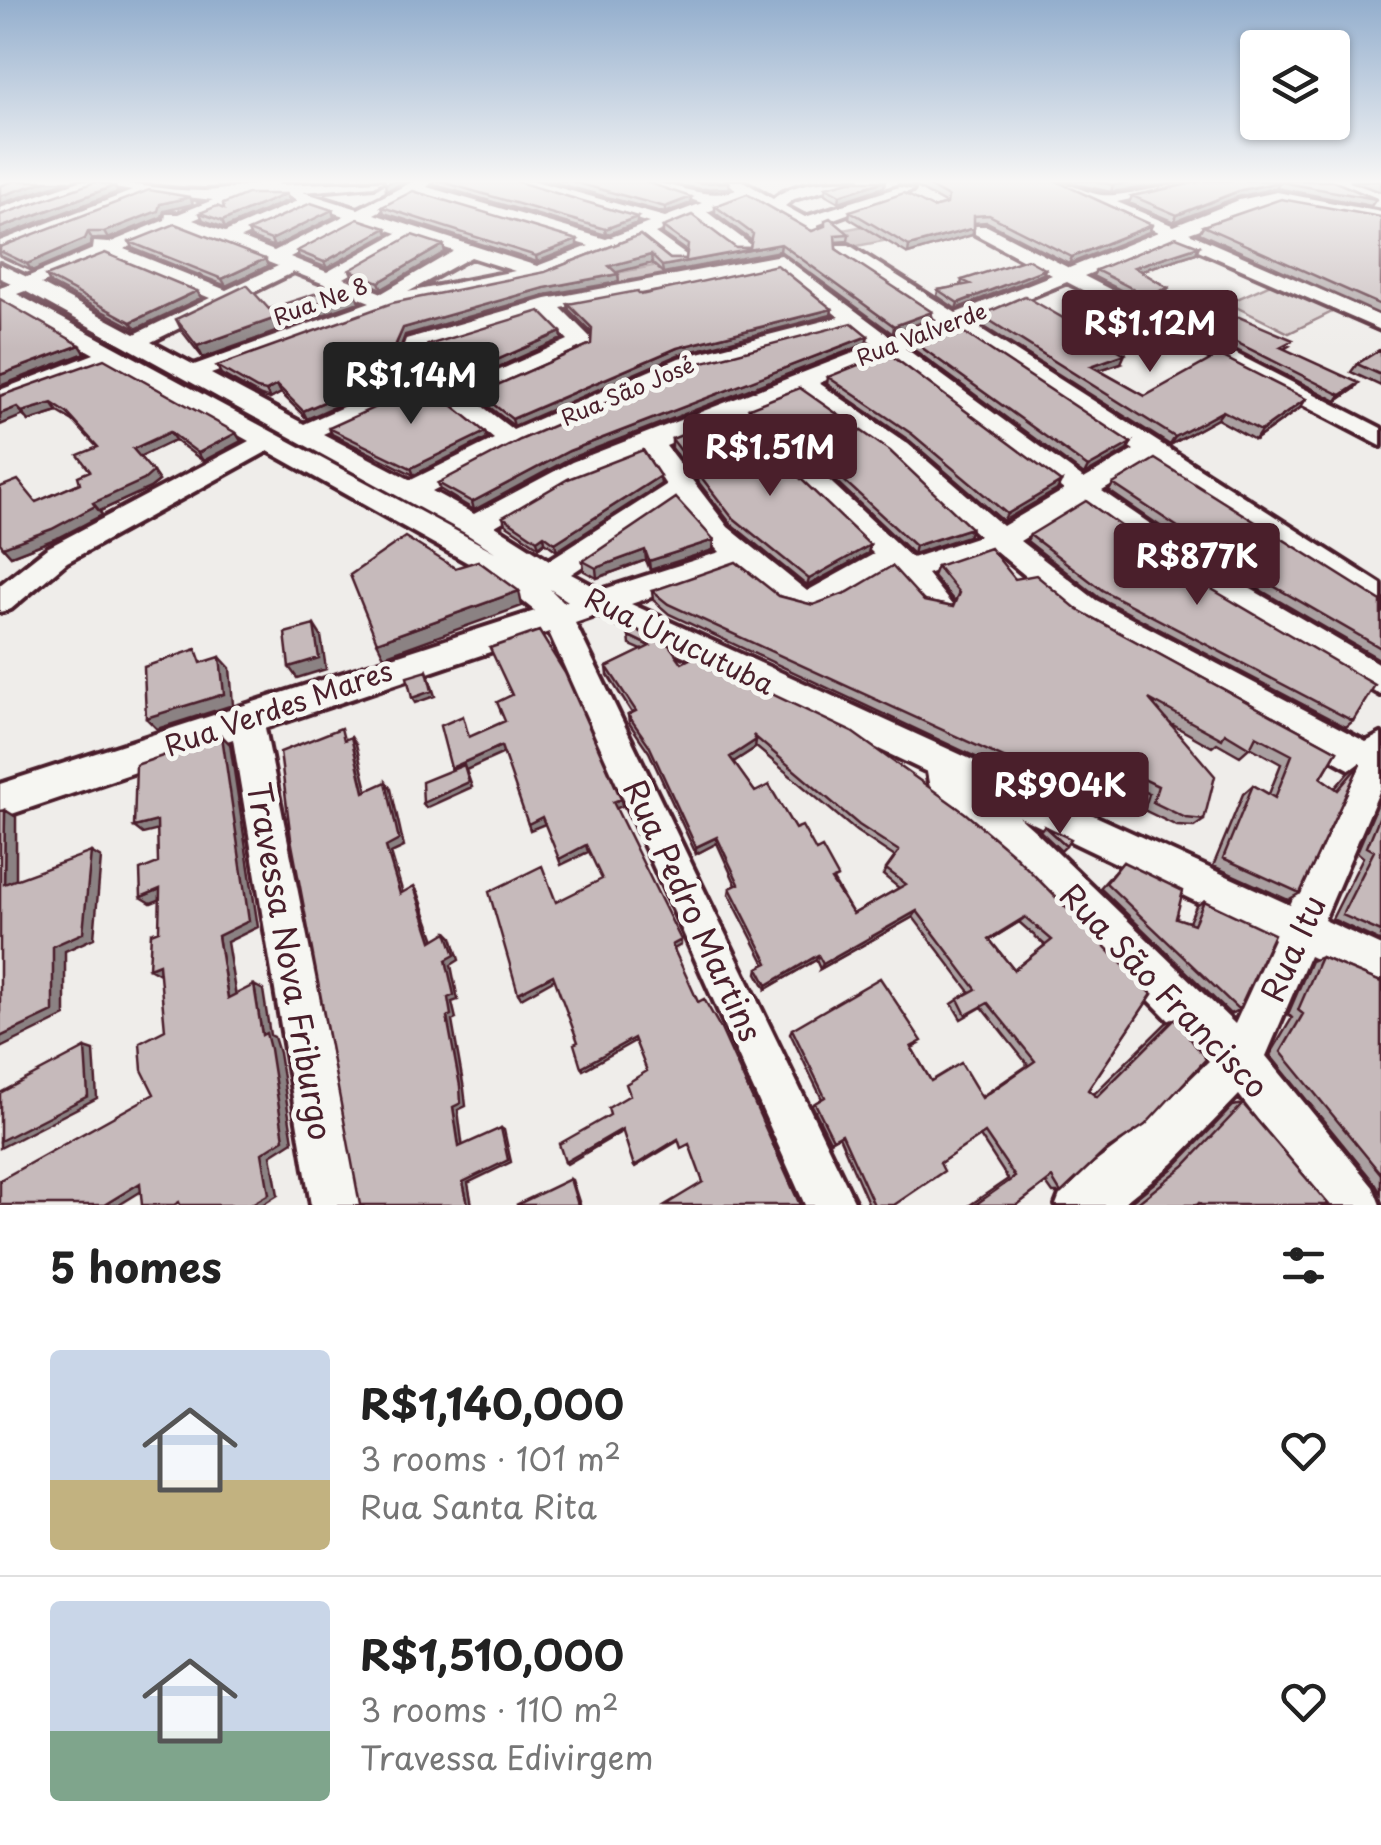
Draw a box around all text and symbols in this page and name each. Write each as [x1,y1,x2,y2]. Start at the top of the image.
map controls [1240,30,1350,140]
button: layers [1240,30,1350,140]
street label: Rua Ne 8 [268,268,372,332]
pin: R$1.12M [1058,290,1242,375]
street label: Rua Valverde [851,293,991,373]
text: R$1.12M [1084,298,1216,346]
pin: R$1.14M [319,342,503,427]
street label: Rua São José [555,347,699,433]
text: R$1.14M [345,350,477,398]
pin: R$1.51M [678,414,862,499]
text: R$1.51M [705,422,835,470]
pin: R$877K [1116,523,1278,608]
text: R$877K [1136,531,1258,579]
street label: Rua Urucutuba [578,575,783,705]
street label: Rua Verdes Mares [158,648,398,766]
pin: R$904K [979,752,1141,837]
text: R$904K [994,760,1126,808]
street label: Rua Pedro Martins [612,771,776,1049]
street label: Travessa Nova Friburgo [236,778,346,1144]
street label: Rua São Francisco [1050,872,1280,1108]
street label: Rua Itu [1247,887,1337,1009]
text: 5 homes [50,1234,222,1297]
icon: filters [1276,1238,1331,1293]
text: R$1,140,000 [360,1371,624,1434]
icon: home [130,1390,250,1510]
icon: heart [1276,1423,1331,1478]
text: 3 rooms · 101 m² [360,1434,621,1482]
text: Rua Santa Rita [360,1482,597,1530]
text: R$1,510,000 [360,1622,624,1685]
icon: home [130,1641,250,1761]
icon: heart [1276,1674,1331,1729]
text: 3 rooms · 110 m² [360,1685,619,1733]
text: Travessa Edivirgem [360,1733,654,1781]

